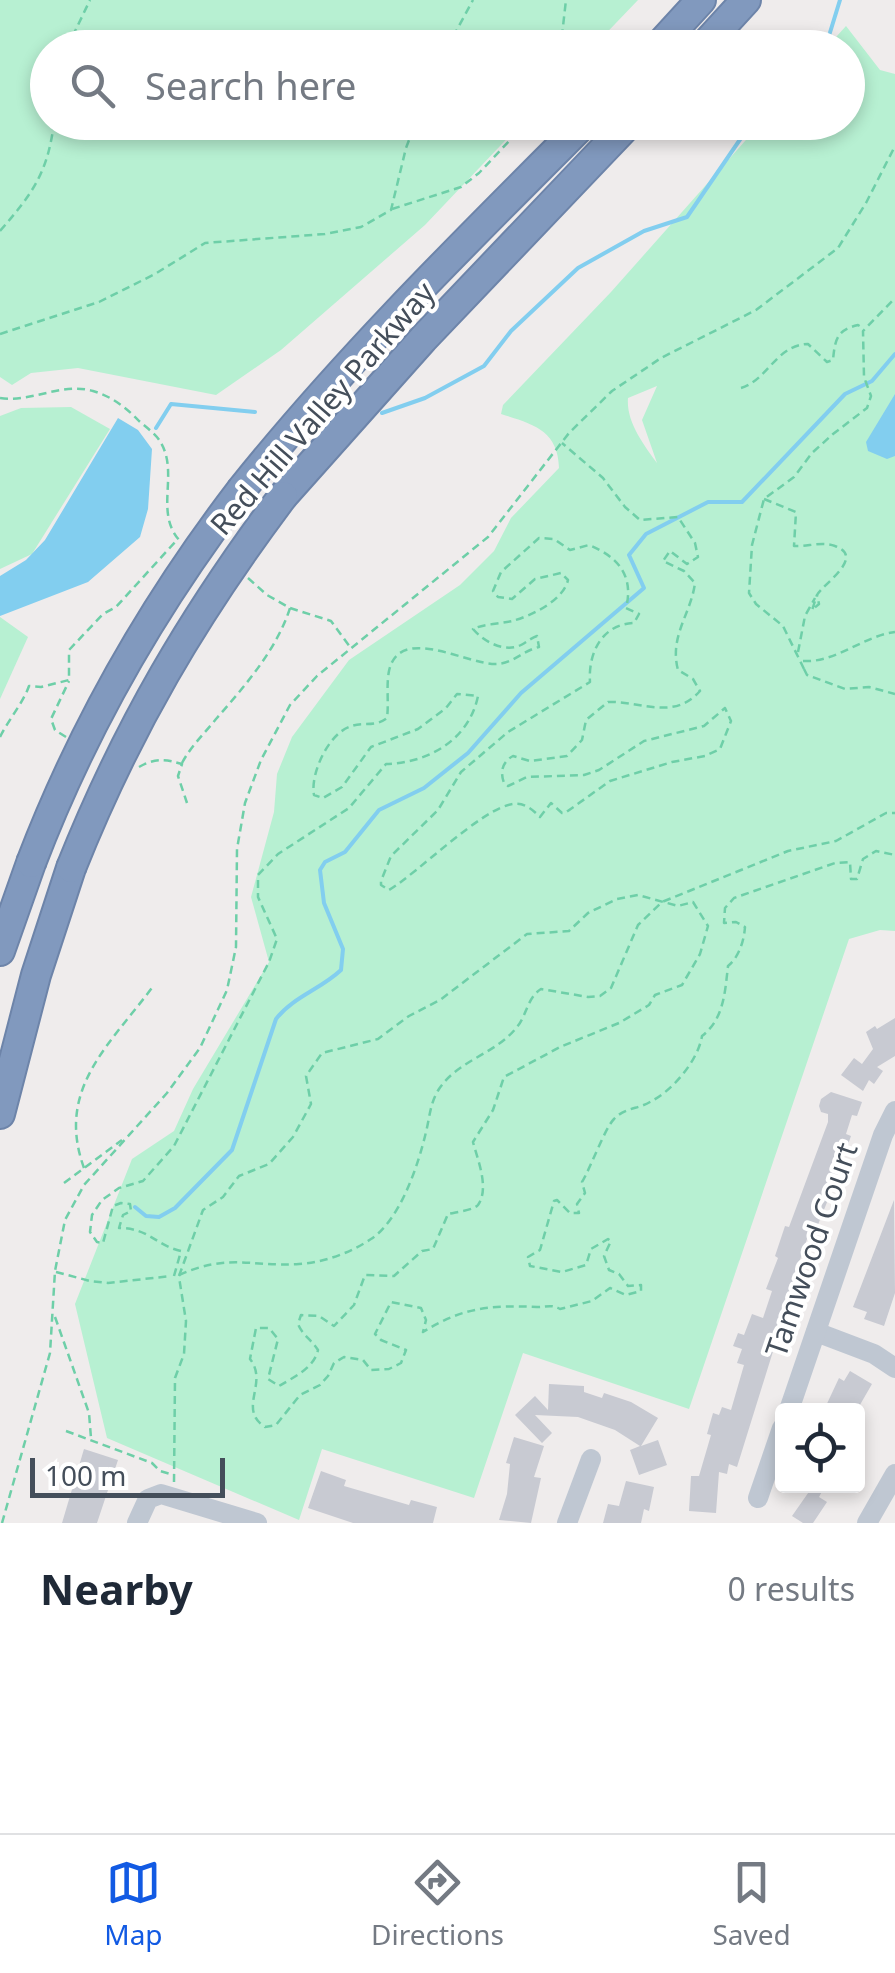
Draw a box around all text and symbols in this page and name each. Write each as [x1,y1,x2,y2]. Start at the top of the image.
search box [30,30,865,140]
icon: search [65,58,120,113]
text: Search here [145,59,356,111]
street label: Red Hill Valley Parkway [200,272,444,543]
street label: Tamwood Court [755,1137,867,1362]
map controls [775,1403,865,1493]
button: locate [775,1403,865,1493]
scale bar [30,1453,225,1498]
text: 100 m [45,1456,127,1494]
text: Nearby [40,1560,193,1617]
text: 0 results [728,1567,855,1610]
tab: Map [104,1855,163,1953]
tab: Directions [371,1855,504,1953]
tab: Saved [712,1855,791,1953]

